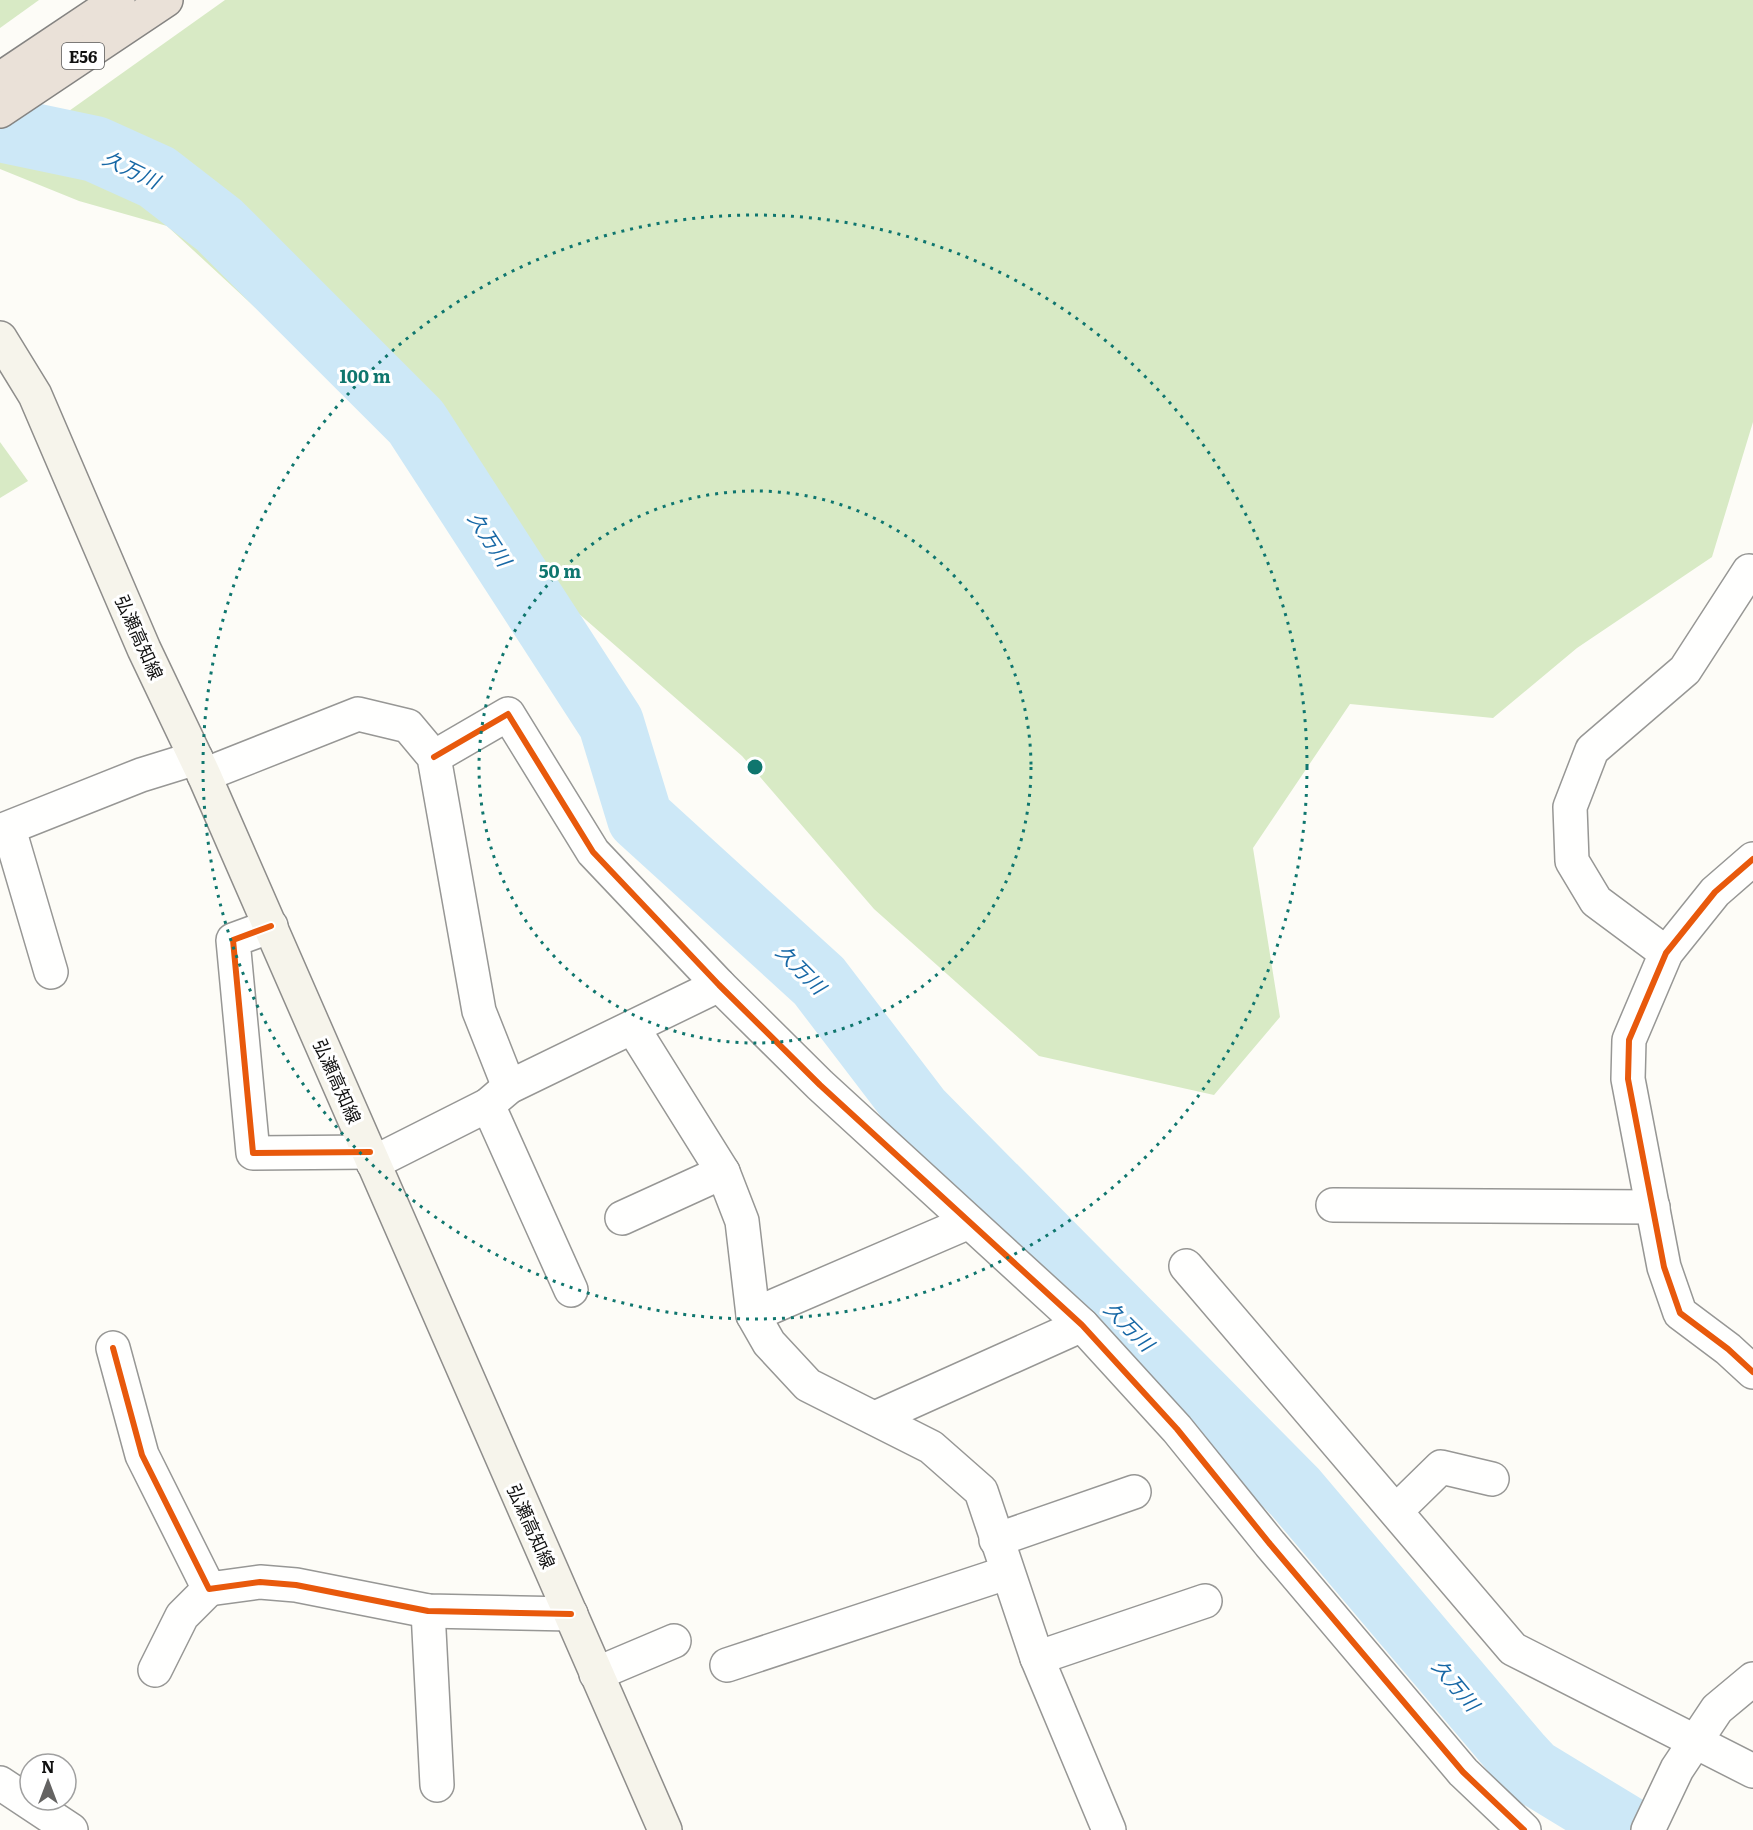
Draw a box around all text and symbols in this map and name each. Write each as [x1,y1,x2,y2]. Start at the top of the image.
road number: E56 [62,43,104,69]
water label: 久万川 [98,141,167,196]
text: 100 m [339,362,391,389]
water label: 久万川 [462,505,521,573]
text: 50 m [539,557,581,584]
street label: 弘瀬高知線 [109,590,171,684]
centre of rings [745,757,765,777]
water label: 久万川 [770,936,835,1001]
street label: 弘瀬高知線 [307,1034,369,1128]
water label: 久万川 [1098,1293,1163,1358]
street label: 弘瀬高知線 [501,1479,563,1573]
water label: 久万川 [1426,1651,1489,1718]
north arrow [18,1752,78,1812]
text: N [41,1754,55,1778]

